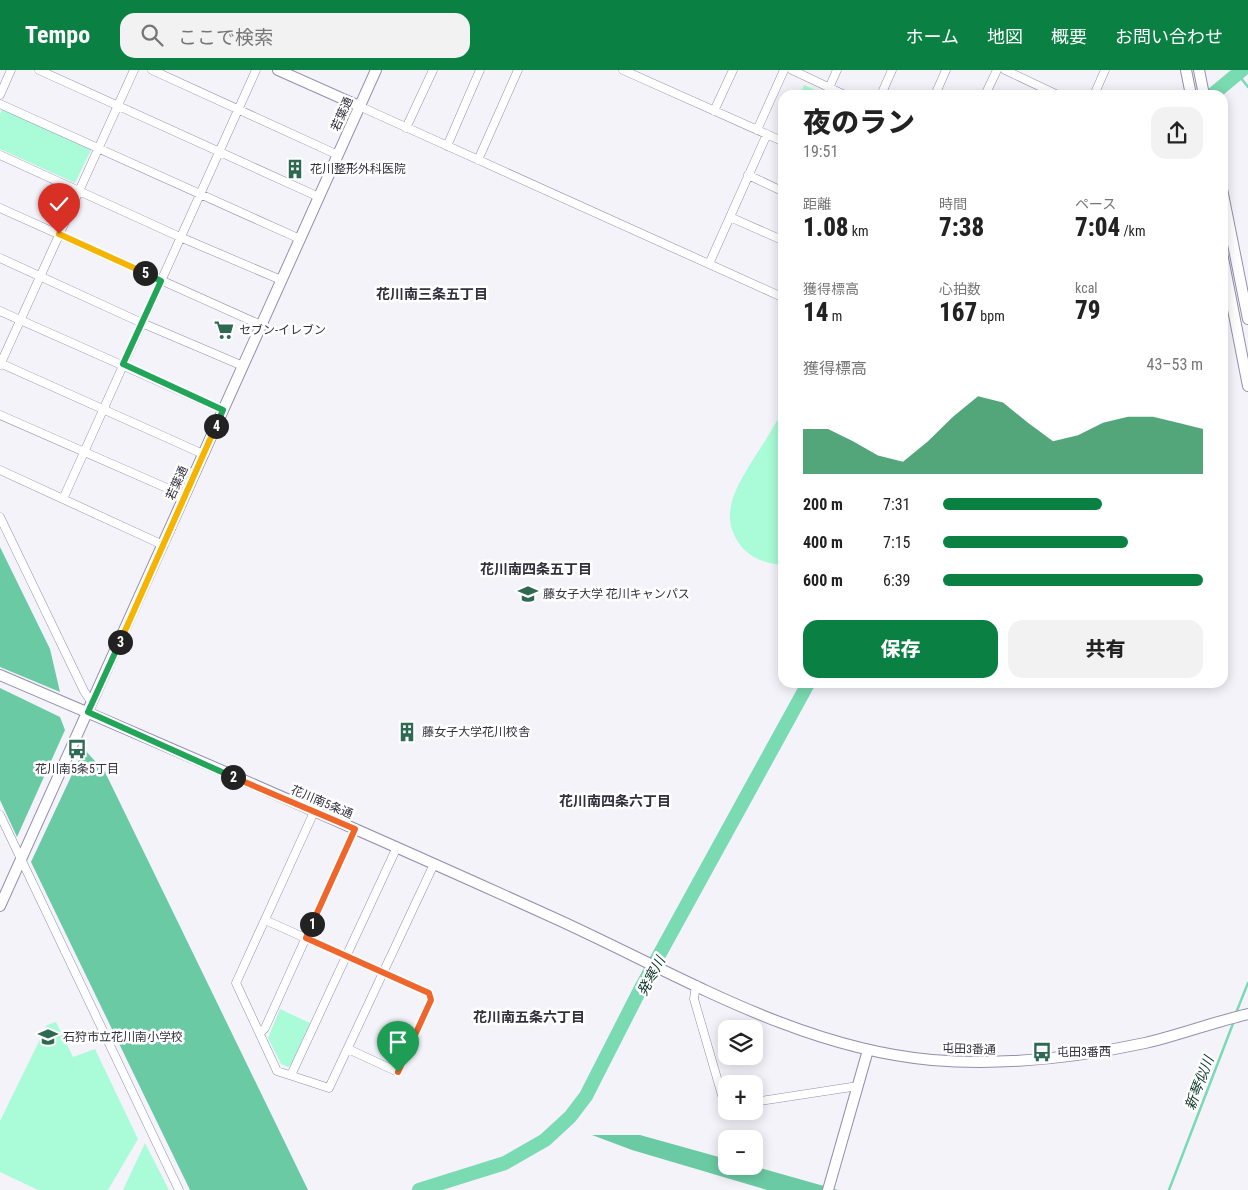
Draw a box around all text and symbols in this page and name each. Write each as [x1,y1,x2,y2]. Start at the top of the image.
search box [120,13,470,58]
text: Tempo [25,21,90,49]
icon: search [138,21,166,49]
text: ここで検索 [178,26,273,49]
text: ホーム [906,26,959,47]
text: 地図 [987,26,1023,47]
text: 概要 [1051,26,1087,47]
text: お問い合わせ [1115,26,1223,47]
street label: 若葉通 [328,95,356,133]
text: 夜のラン [803,106,915,139]
button: share [1151,107,1203,159]
text: 19:51 [803,142,838,161]
building icon: 花川整形外科医院 [284,158,306,180]
place label: 花川整形外科医院 [310,162,406,176]
pin [38,183,80,234]
icon: check [45,190,73,218]
text: 距離 [803,196,831,212]
text: 時間 [939,196,967,212]
text: ペース [1075,196,1116,212]
text: 1.08 [803,213,849,242]
text: 7:38 [939,213,984,242]
text: 7:04 [1075,213,1120,242]
text: km [849,223,869,239]
text: /km [1120,223,1145,239]
pin: 5 [132,260,158,286]
text: 5 [142,265,149,281]
text: kcal [1075,280,1098,296]
text: 獲得標高 [803,281,859,297]
text: 心拍数 [939,281,981,297]
district label: 花川南三条五丁目 [376,286,488,302]
text: 79 [1075,296,1100,325]
text: 14 [803,298,828,327]
text: 167 [939,298,977,327]
text: m [828,308,842,324]
text: bpm [977,308,1005,324]
supermarket icon: セブン-イレブン [213,319,235,341]
place label: セブン-イレブン [239,323,326,337]
text: 43–53 m [1147,355,1203,374]
text: 獲得標高 [803,359,867,378]
pin: 4 [204,414,228,438]
text: 4 [213,418,220,434]
street label: 若葉通 [163,464,191,502]
text: 200 m [803,495,843,514]
text: 7:31 [883,495,910,514]
text: 400 m [803,533,843,552]
text: 7:15 [883,533,910,552]
district label: 花川南四条五丁目 [480,561,592,577]
text: 600 m [803,571,843,590]
text: 6:39 [883,571,910,590]
school or university icon: 藤女子大学 花川キャンパス [517,583,539,605]
place label: 藤女子大学 花川キャンパス [543,587,690,601]
button: 保存 [803,620,998,678]
button: 共有 [1008,620,1203,678]
pin: 3 [108,630,132,654]
text: 3 [117,634,124,650]
building icon: 藤女子大学花川校舎 [396,721,418,743]
place label: 藤女子大学花川校舎 [422,725,530,739]
bus stop icon: 花川南5条5丁目 [66,738,88,760]
place label: 花川南5条5丁目 [35,762,119,776]
pin: 2 [220,764,246,790]
text: 2 [230,769,237,785]
street label: 花川南5条通 [289,783,355,821]
district label: 花川南四条六丁目 [559,793,671,809]
pin: 1 [300,912,324,936]
text: 1 [309,916,316,932]
water label: 発寒川 [634,952,669,998]
district label: 花川南五条六丁目 [473,1009,585,1025]
map controls [718,1020,763,1175]
button: layers [718,1020,763,1065]
pin [377,1021,419,1072]
school or university icon: 石狩市立花川南小学校 [37,1026,59,1048]
icon: arrive [384,1028,412,1056]
place label: 石狩市立花川南小学校 [63,1030,183,1044]
street label: 屯田3番通 [942,1041,996,1057]
bus stop icon: 屯田3番西 [1031,1041,1053,1063]
place label: 屯田3番西 [1057,1045,1111,1059]
water label: 新琴似川 [1181,1052,1217,1112]
button: + [718,1075,763,1120]
button: − [718,1130,763,1175]

